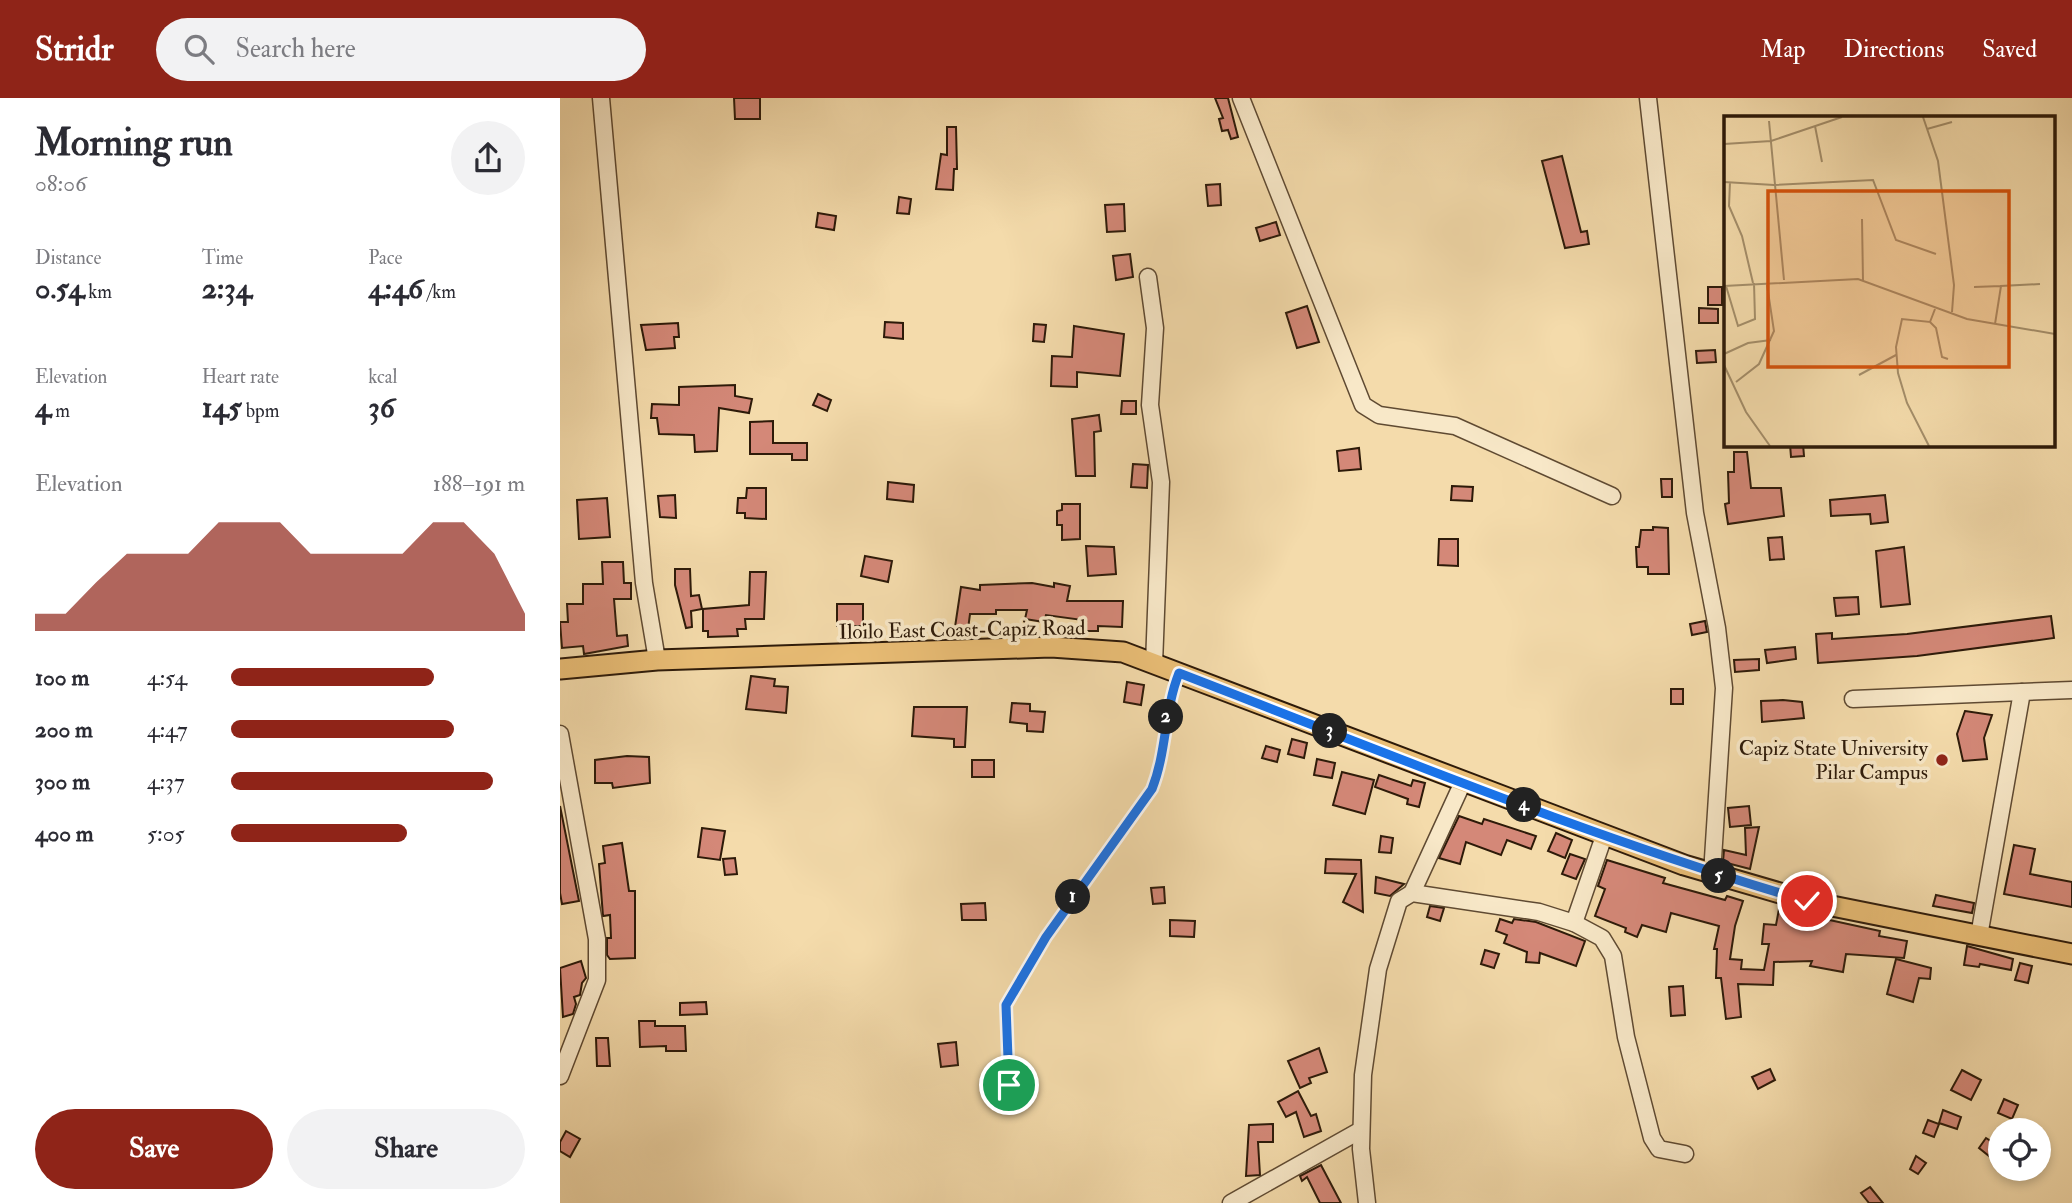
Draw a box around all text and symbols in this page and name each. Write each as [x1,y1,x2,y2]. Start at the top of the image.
search box [156,18,646,81]
text: Stridr [35,29,114,70]
icon: search [180,30,218,68]
text: Search here [236,33,356,65]
text: Map [1760,34,1805,65]
text: Directions [1843,34,1944,65]
text: Saved [1982,34,2037,65]
inset map [1724,116,2054,446]
text: Morning run [35,119,233,167]
button: share [451,121,525,195]
text: 08:06 [35,169,87,198]
text: Distance [35,246,101,270]
text: Time [202,246,243,270]
text: Pace [368,246,402,270]
text: 0.54 [35,270,84,307]
text: 2:34 [202,270,252,307]
text: 4:46 [368,270,423,307]
text: km [84,280,112,304]
text: /km [423,280,456,304]
text: Elevation [35,365,107,389]
text: Heart rate [202,365,279,389]
text: kcal [368,365,397,389]
text: 4 [35,389,51,426]
text: 145 [202,389,242,426]
text: 36 [368,389,395,426]
text: m [51,399,70,423]
text: bpm [242,399,279,423]
text: Elevation [35,469,123,498]
text: 188–191 m [433,469,525,498]
street label: Iloilo East Coast-Capiz Road [838,614,1086,646]
text: 100 m [35,663,89,692]
text: 4:54 [147,663,187,692]
pin: 2 [1148,700,1184,734]
text: 2 [1161,704,1170,728]
pin: 3 [1312,714,1348,748]
text: 200 m [35,715,93,744]
text: 4:47 [147,715,188,744]
text: 3 [1326,718,1333,742]
place label: Capiz State University Pilar Campus [1739,735,1929,786]
marker: Capiz State University Pilar Campus [1934,752,1950,768]
text: 300 m [35,767,90,796]
text: 4:37 [147,767,184,796]
pin: 4 [1506,788,1542,822]
text: 4 [1518,792,1529,816]
text: 400 m [35,819,94,848]
text: 5:05 [147,819,185,848]
pin: 5 [1702,858,1736,894]
text: 5 [1714,863,1723,887]
pin [1777,871,1837,931]
pin: 1 [1056,880,1090,914]
icon: check [1788,882,1826,920]
text: 1 [1069,884,1076,908]
pin [979,1055,1039,1115]
icon: arrive [990,1066,1028,1104]
button: Save [35,1109,273,1189]
button: Share [287,1109,525,1189]
map controls [1988,1118,2051,1181]
button: locate [1988,1118,2051,1181]

